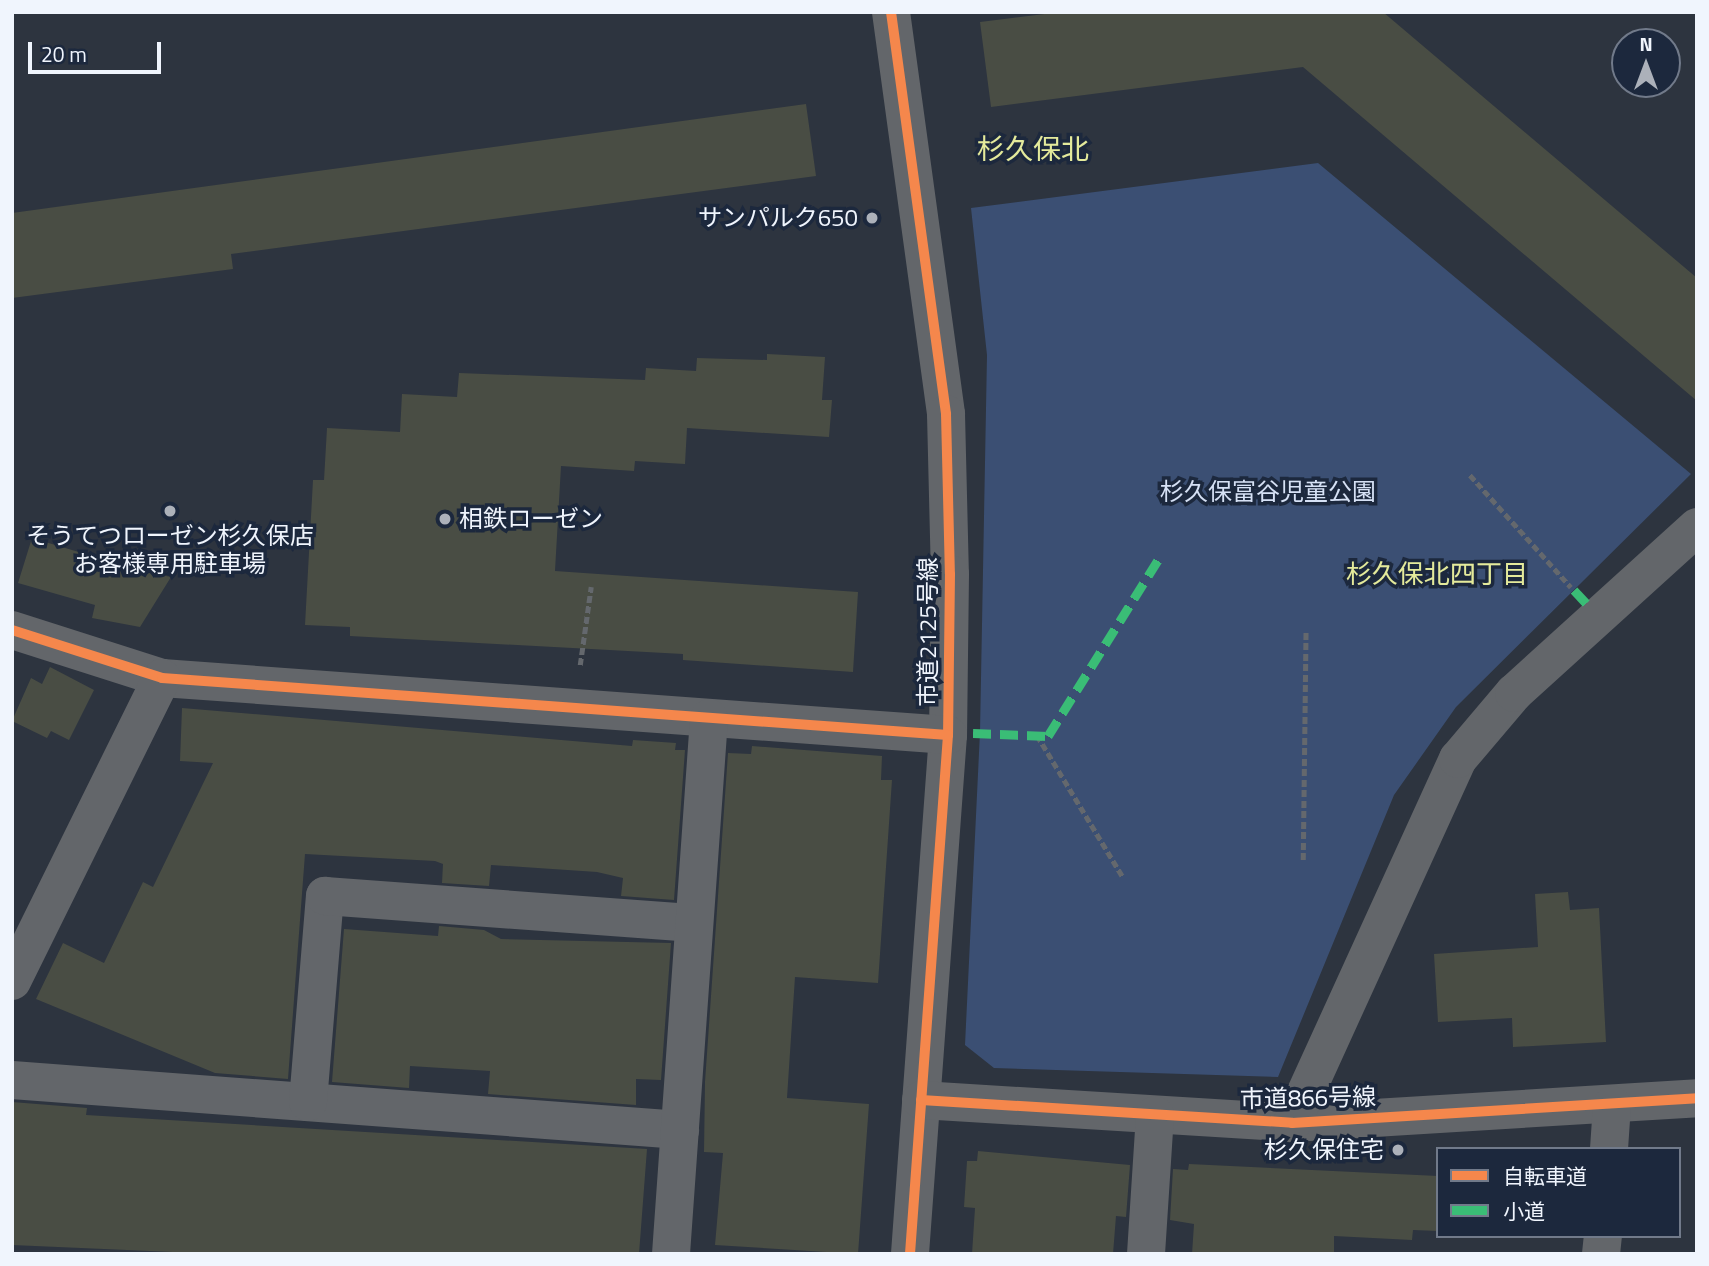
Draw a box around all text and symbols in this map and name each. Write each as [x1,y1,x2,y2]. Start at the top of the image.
scale bar [32,28,164,72]
north arrow [1611,28,1681,98]
text: N [1639,29,1653,58]
text: 20 m [41,38,87,70]
district label: 杉久保北 [977,132,1089,166]
place label: サンパルク650 [698,204,858,232]
marker: サンパルク650 [864,210,880,226]
park label: 杉久保富谷児童公園 [1160,478,1376,506]
marker: そうてつローゼン杉久保店 お客様専用駐車場 [162,503,178,519]
place label: 相鉄ローゼン [459,505,603,533]
marker: 相鉄ローゼン [437,511,453,527]
place label: そうてつローゼン杉久保店 お客様専用駐車場 [26,522,314,578]
street label: 市道2125号線 [914,557,942,707]
district label: 杉久保北四丁目 [1346,558,1528,590]
street label: 市道866号線 [1240,1082,1376,1114]
place label: 杉久保住宅 [1264,1136,1384,1164]
marker: 杉久保住宅 [1390,1142,1406,1158]
legend [1436,1147,1681,1238]
text: 自転車道 [1503,1160,1587,1192]
text: 小道 [1503,1195,1545,1227]

